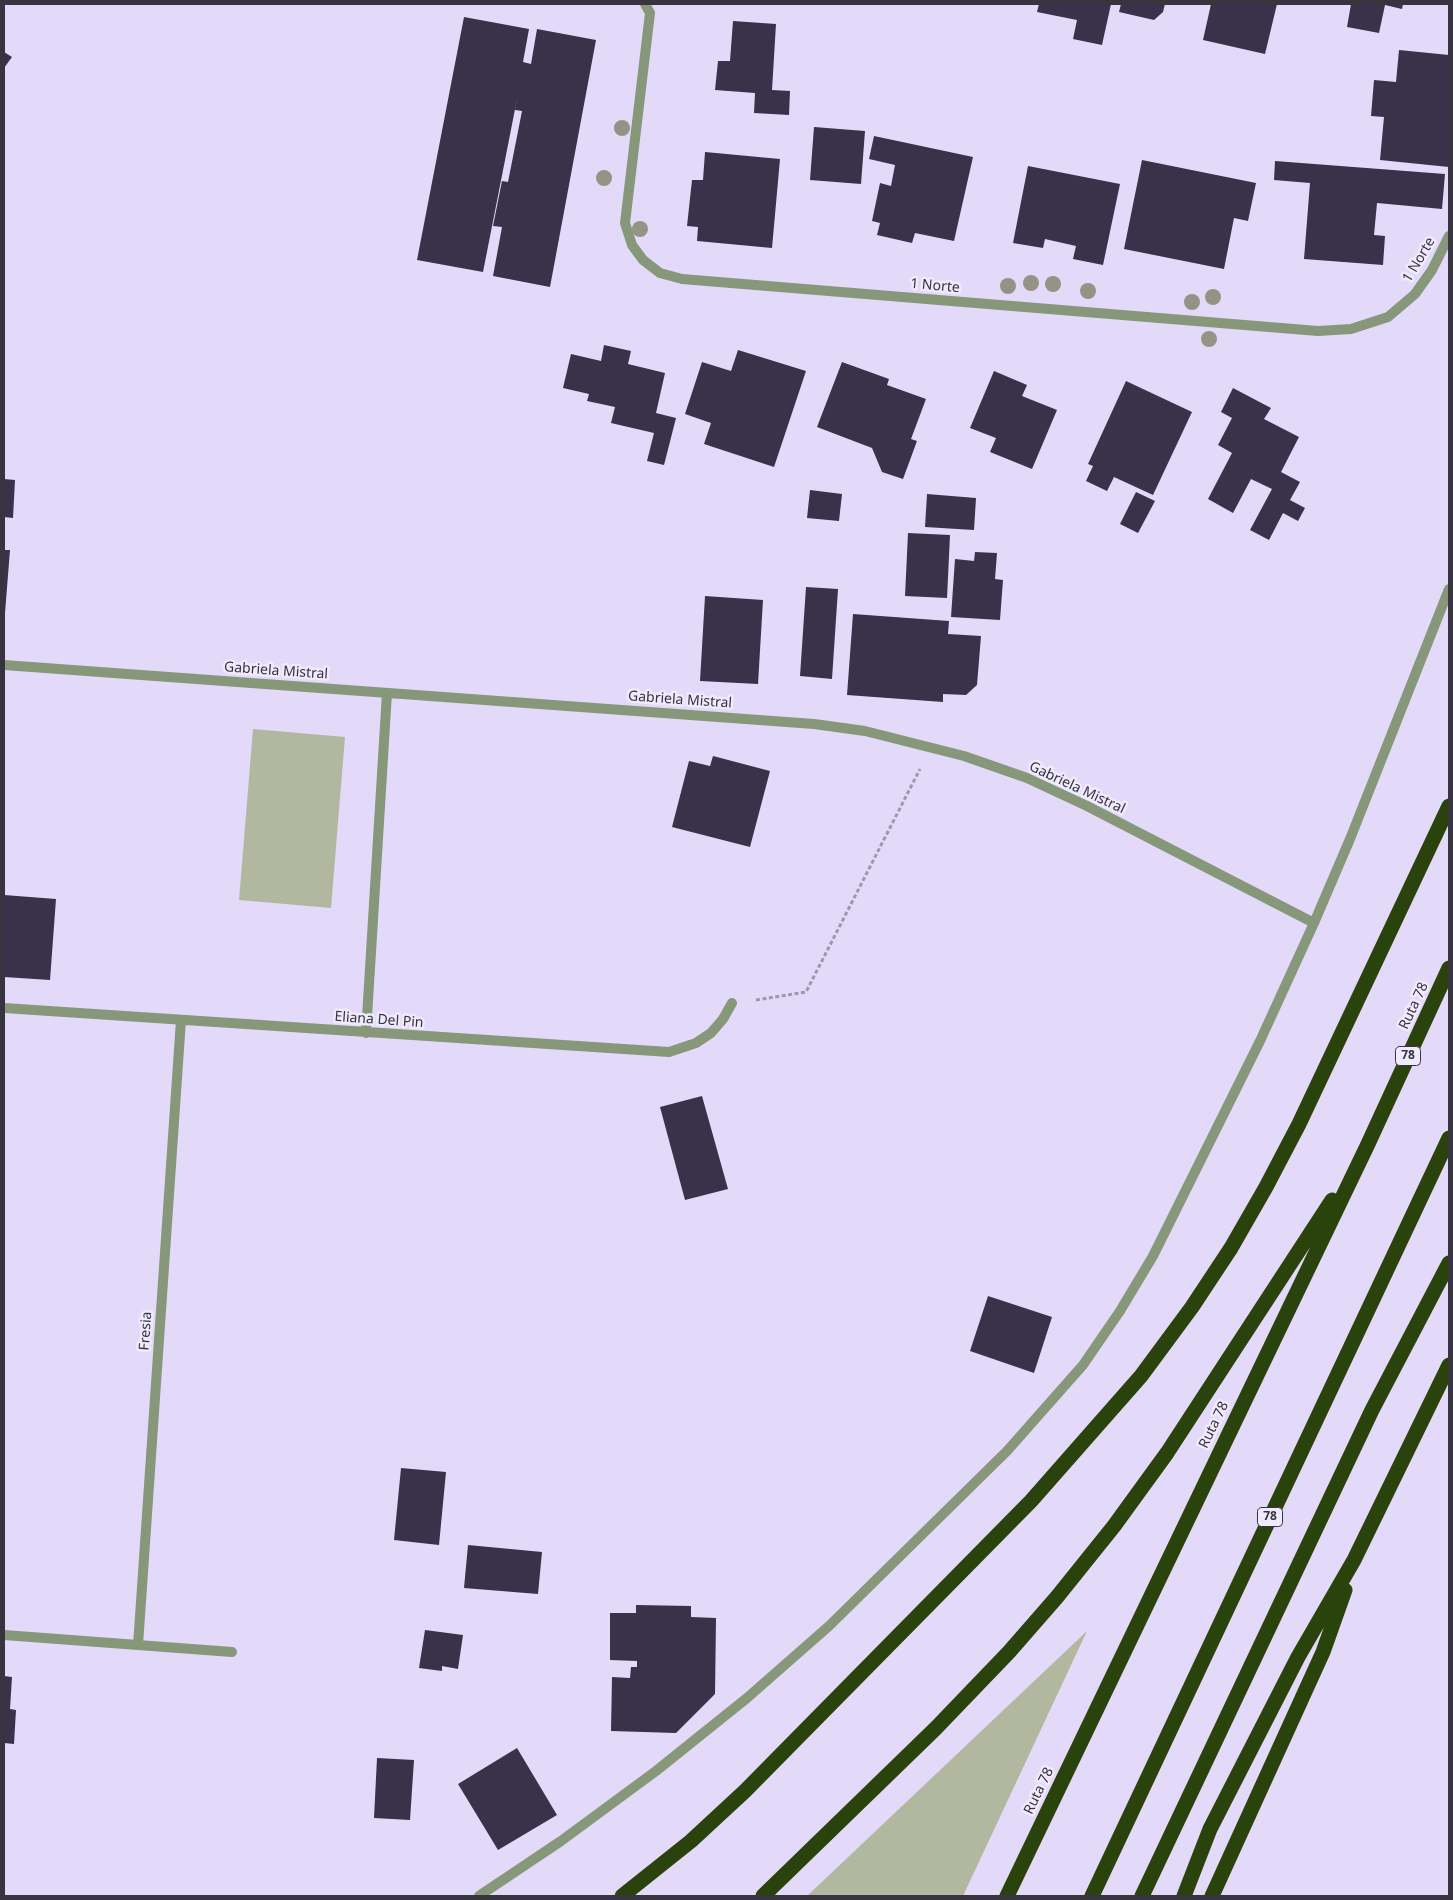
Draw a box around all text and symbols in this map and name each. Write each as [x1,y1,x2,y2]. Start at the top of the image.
street label: 1 Norte [1399,234,1439,286]
street label: 1 Norte [910,275,960,297]
street label: Gabriela Mistral [223,659,329,683]
street label: Gabriela Mistral [627,688,733,712]
street label: Gabriela Mistral [1026,758,1128,818]
street label: Ruta 78 [1396,980,1432,1032]
street label: Eliana Del Pin [334,1009,424,1031]
road number: 78 [1396,1046,1420,1066]
street label: Fresia [136,1311,156,1351]
street label: Ruta 78 [1196,1399,1232,1451]
road number: 78 [1258,1508,1282,1526]
street label: Ruta 78 [1021,1765,1057,1817]

